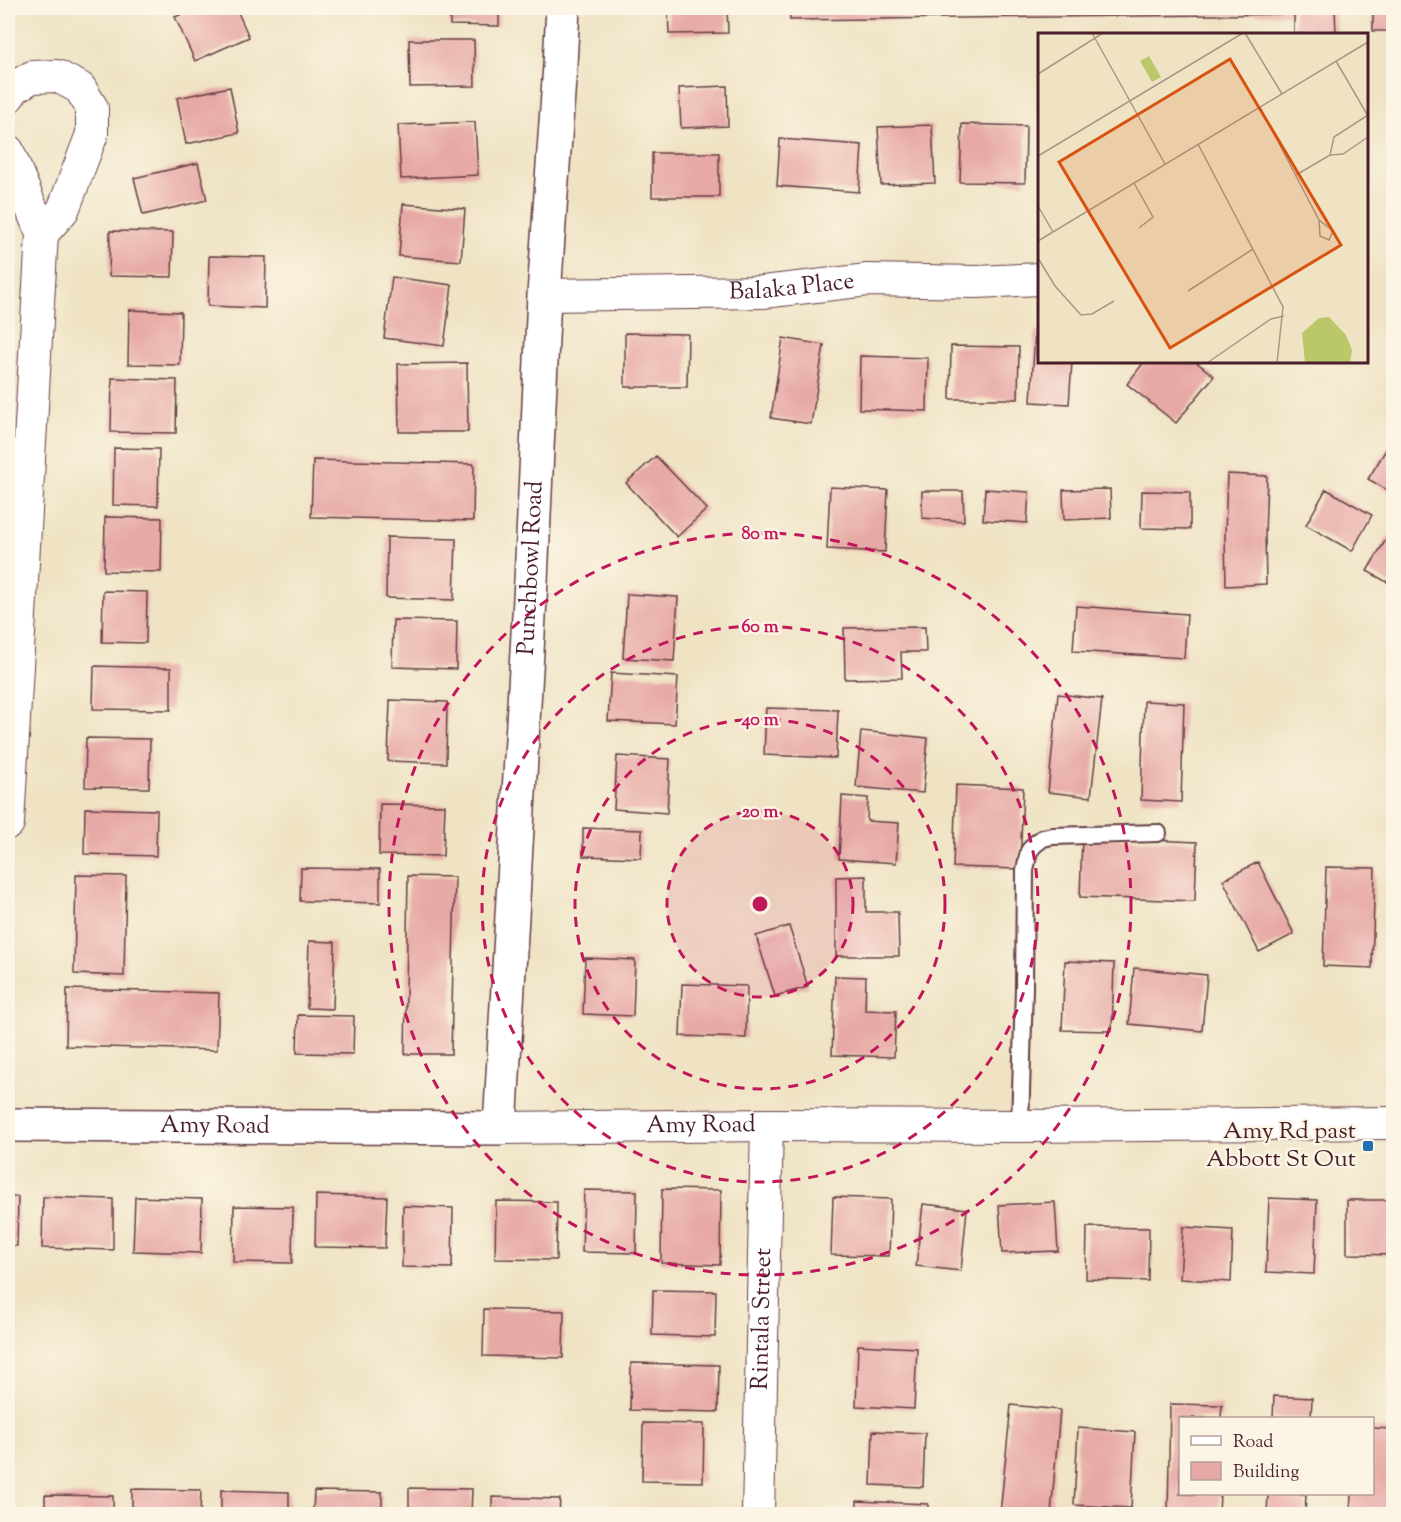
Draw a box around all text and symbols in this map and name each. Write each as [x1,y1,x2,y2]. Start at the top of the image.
inset map [1038,33,1368,363]
street label: Balaka Place [729,265,856,309]
street label: Punchbowl Road [510,479,553,656]
text: 80 m [741,522,779,548]
text: 60 m [741,615,779,641]
text: 40 m [740,708,779,734]
text: 20 m [742,800,778,826]
centre of rings [750,894,770,914]
street label: Amy Road [646,1108,756,1143]
street label: Amy Road [160,1109,270,1144]
place label: Amy Rd past Abbott St Out [1206,1115,1356,1177]
marker: Amy Rd past Abbott St Out [1361,1139,1375,1153]
street label: Rintala Street [744,1248,781,1391]
legend [1179,1417,1374,1495]
text: Road [1233,1430,1273,1456]
text: Building [1233,1460,1299,1486]

